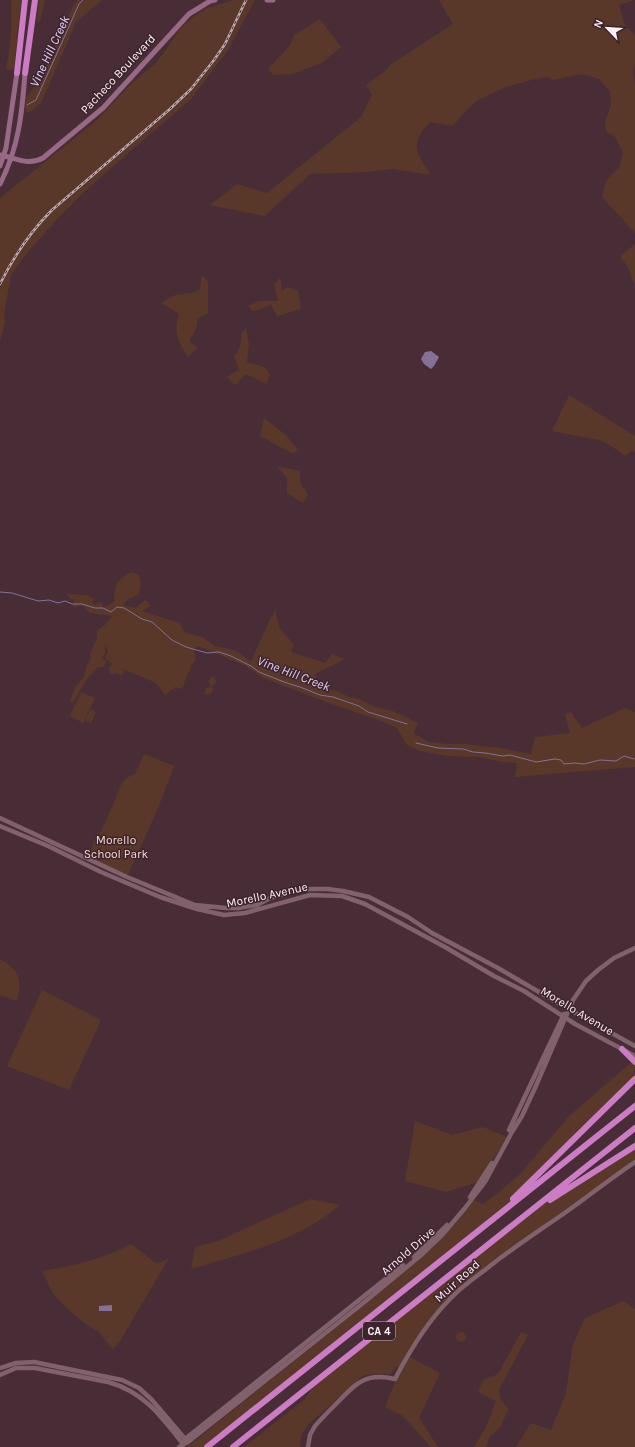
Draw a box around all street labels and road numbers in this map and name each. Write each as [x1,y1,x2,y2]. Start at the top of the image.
street label: Pacheco Boulevard [78,31,158,117]
street label: Morello Avenue [225,880,309,910]
street label: Morello Avenue [538,984,616,1038]
street label: Arnold Drive [378,1224,438,1278]
street label: Muir Road [432,1257,482,1305]
road number: CA 4 [363,1322,395,1340]

